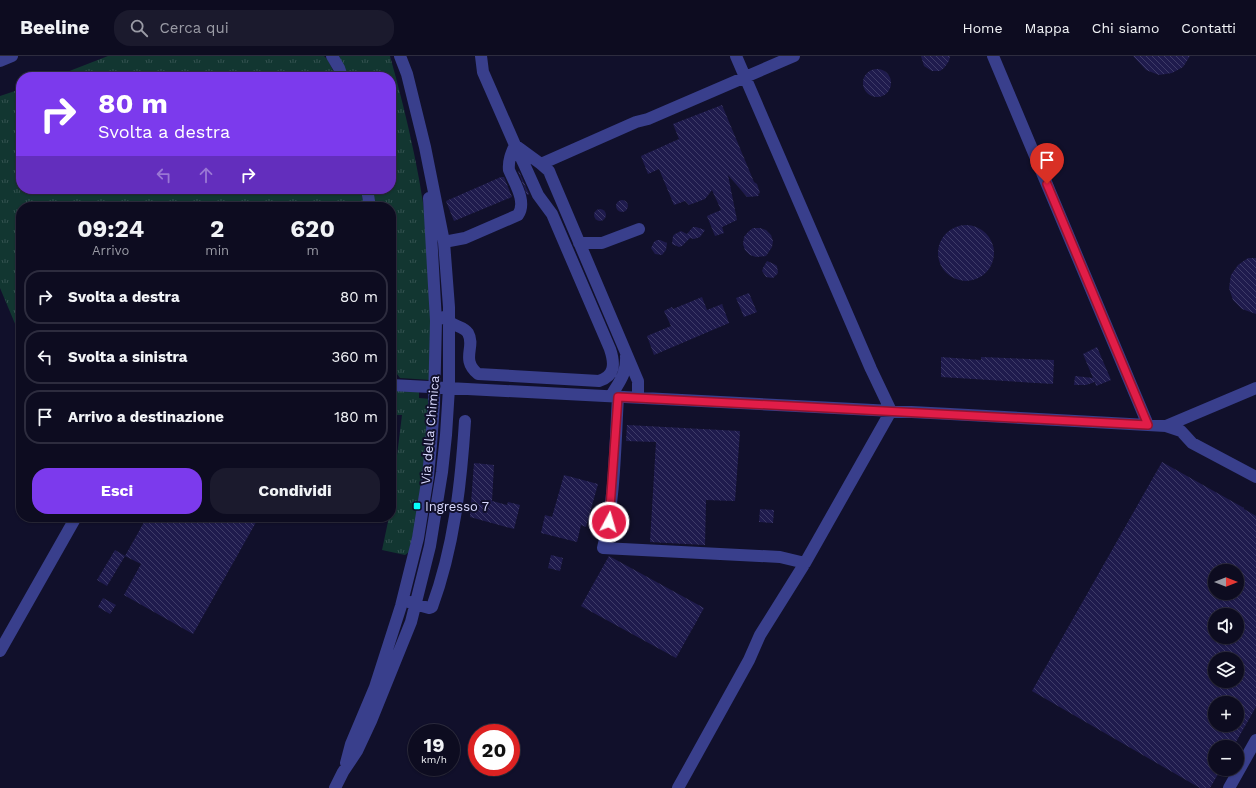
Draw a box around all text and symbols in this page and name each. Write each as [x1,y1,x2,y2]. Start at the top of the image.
search box [114,10,394,46]
text: Beeline [20,16,90,39]
icon: search [128,17,150,39]
text: Cerca qui [160,19,229,37]
text: Home [963,20,1003,36]
text: Mappa [1025,20,1070,36]
text: Chi siamo [1092,20,1159,36]
text: Contatti [1181,20,1236,36]
text: 80 m [98,87,168,120]
icon: right [32,88,84,140]
text: Svolta a destra [98,121,230,142]
pin [1030,143,1064,184]
icon: arrive [1036,149,1058,171]
icon: left [153,164,175,186]
icon: ahead [195,164,217,186]
icon: right [237,164,259,186]
text: 09:24 [77,215,144,243]
text: 2 [210,215,224,243]
text: 620 [290,215,335,243]
text: Arrivo [92,243,129,258]
text: min [205,243,229,258]
text: m [306,243,319,258]
icon: right [34,286,56,308]
text: Svolta a destra [68,288,180,306]
text: 80 m [340,288,378,306]
icon: left [34,346,56,368]
text: Svolta a sinistra [68,348,188,366]
text: 360 m [331,348,378,366]
street label: Via della Chimica [418,374,442,485]
icon: arrive [34,406,56,428]
text: Arrivo a destinazione [68,408,224,426]
text: 180 m [334,408,378,426]
button: Esci [32,468,202,514]
button: Condividi [210,468,380,514]
place label: Ingresso 7 [425,499,489,514]
marker: Ingresso 7 [412,501,422,511]
position arrow [588,501,630,543]
north arrow [1208,564,1244,600]
map controls [1208,564,1244,776]
button: sound [1208,608,1244,644]
button: layers [1208,652,1244,688]
button: + [1208,696,1244,732]
speed limit sign: 20 [468,724,520,776]
text: 19 [424,733,444,757]
button: − [1208,740,1244,776]
text: km/h [421,754,447,765]

